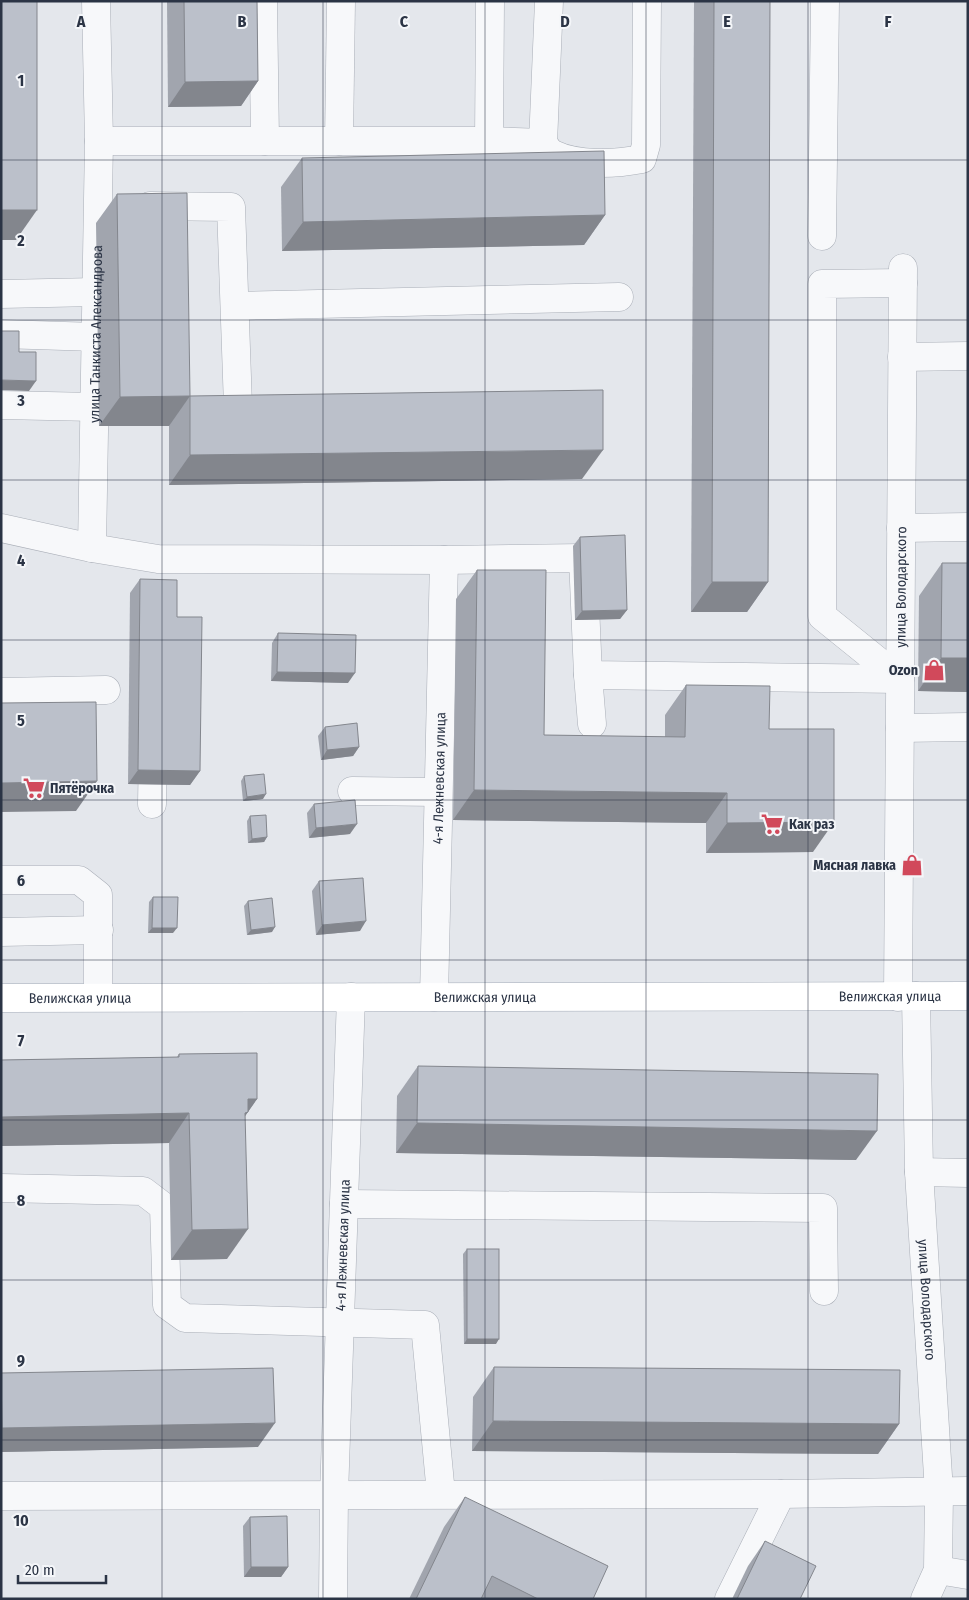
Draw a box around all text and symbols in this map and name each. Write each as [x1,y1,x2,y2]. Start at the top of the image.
text: A [76,12,86,31]
text: B [238,12,247,31]
text: C [400,12,409,31]
text: D [560,12,570,31]
text: E [723,12,731,31]
text: F [884,12,892,31]
text: 1 [18,71,24,90]
text: 2 [16,231,25,250]
street label: улица Танкиста Александрова [86,245,106,423]
text: 3 [16,391,25,410]
street label: улица Володарского [892,526,910,648]
text: 4 [17,551,25,570]
shop icon: Ozon [921,657,947,683]
place label: Ozon [889,662,918,679]
text: 5 [17,711,25,730]
street label: 4-я Лежневская улица [429,712,449,844]
supermarket icon: Пятёрочка [21,775,47,801]
place label: Пятёрочка [50,780,114,797]
supermarket icon: Как раз [759,811,785,837]
place label: Как раз [789,816,835,833]
shop icon: Мясная лавка [899,852,925,878]
place label: Мясная лавка [813,857,896,874]
text: 6 [17,871,25,890]
street label: Велижская улица [434,988,536,1006]
street label: Велижская улица [839,988,941,1005]
street label: Велижская улица [29,989,131,1006]
text: 7 [18,1031,25,1050]
street label: 4-я Лежневская улица [332,1179,353,1311]
text: 8 [17,1191,26,1210]
street label: улица Володарского [915,1239,939,1361]
text: 9 [17,1351,25,1370]
text: 10 [13,1511,29,1530]
scale bar [18,1552,105,1584]
text: 20 m [25,1561,55,1579]

